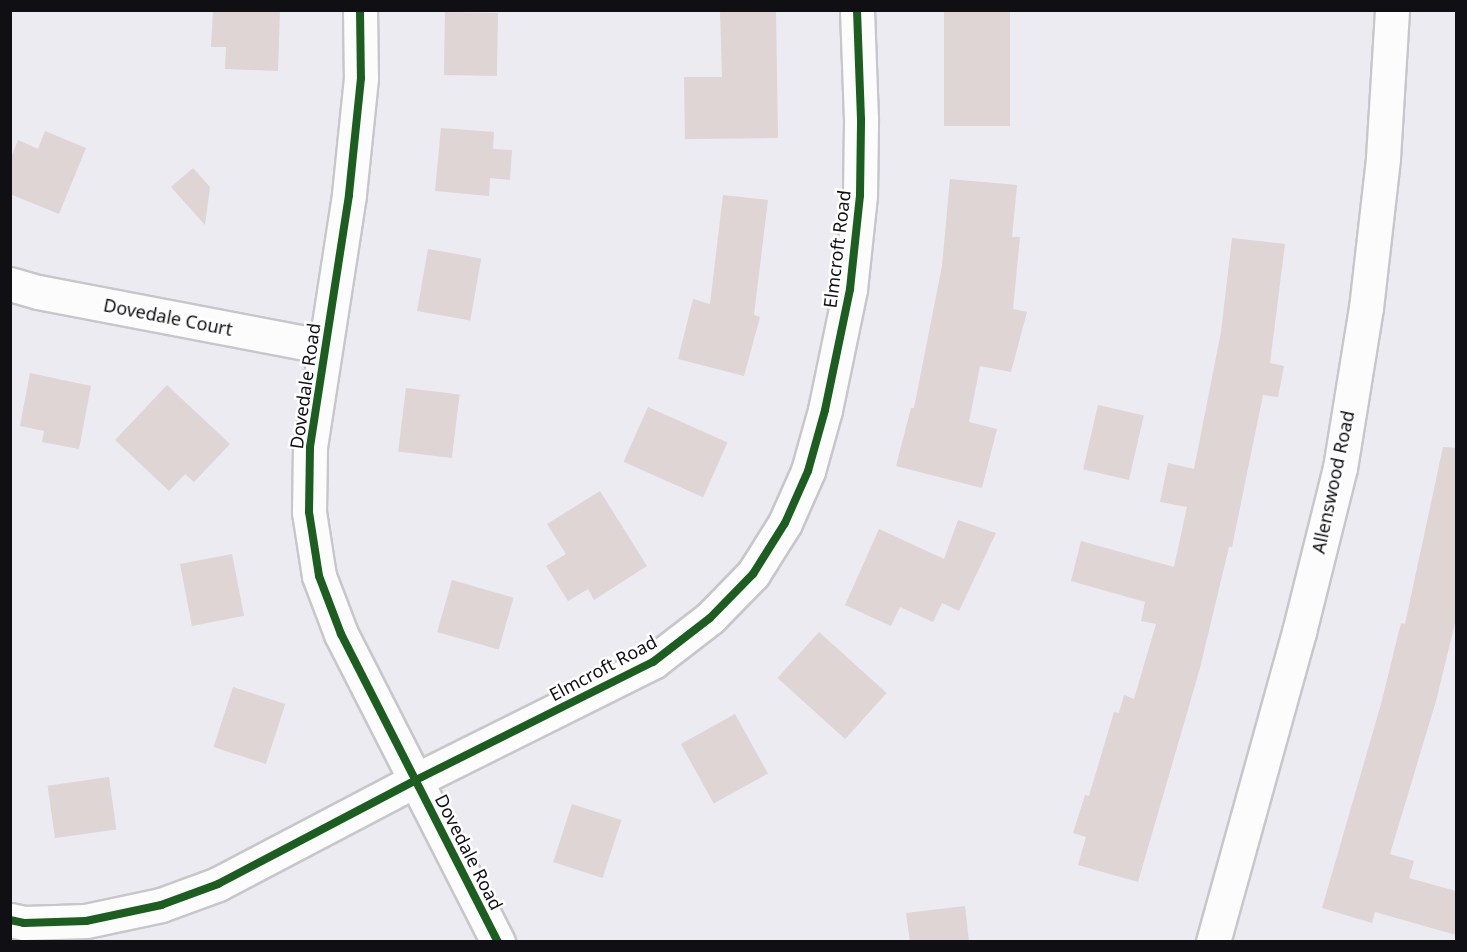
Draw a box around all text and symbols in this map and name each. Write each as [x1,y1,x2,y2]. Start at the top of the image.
street label: Elmcroft Road [819,189,855,309]
street label: Dovedale Court [102,294,234,340]
street label: Dovedale Road [285,322,325,450]
street label: Allenswood Road [1307,409,1359,555]
street label: Elmcroft Road [546,631,660,705]
street label: Dovedale Road [431,791,507,913]

